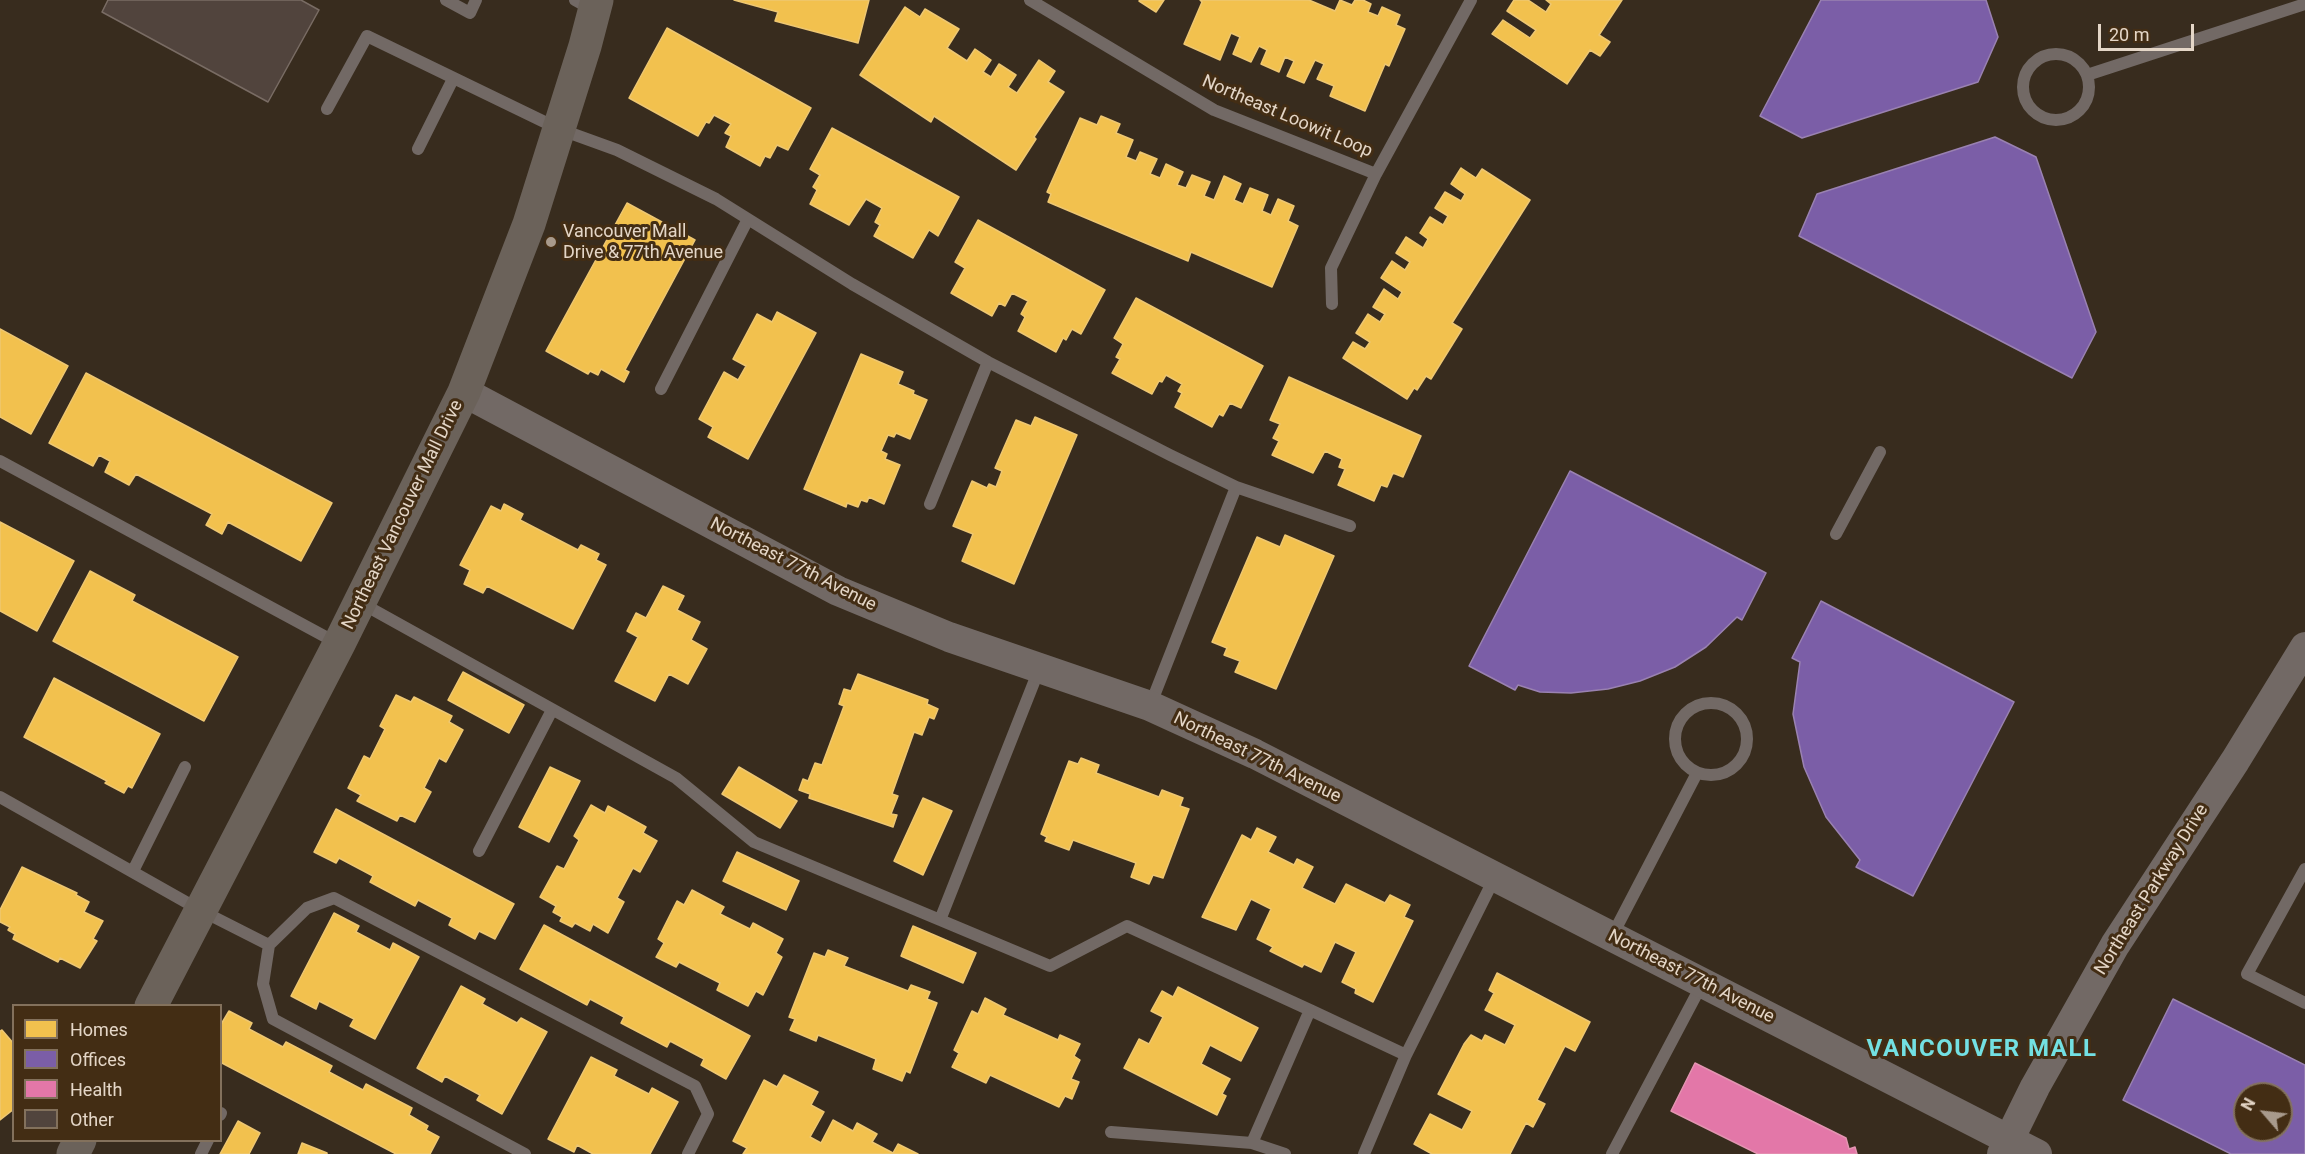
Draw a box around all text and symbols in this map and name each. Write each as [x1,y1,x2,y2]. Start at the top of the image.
scale bar [2101,12,2197,50]
text: 20 m [2109,24,2149,45]
street label: Northeast Loowit Loop [1198,71,1376,163]
place label: Vancouver Mall Drive & 77th Avenue [563,221,723,264]
marker: Vancouver Mall Drive & 77th Avenue [544,235,558,249]
street label: Northeast Vancouver Mall Drive [338,397,468,633]
street label: Northeast 77th Avenue [706,514,880,616]
street label: Northeast 77th Avenue [1170,708,1344,808]
street label: Northeast Parkway Drive [2091,801,2213,979]
street label: Northeast 77th Avenue [1604,926,1778,1028]
legend [12,1004,222,1142]
text: Homes [70,1019,128,1040]
district label: VANCOUVER MALL [1867,1036,2097,1064]
text: Offices [70,1049,126,1070]
text: Health [70,1079,122,1100]
north arrow [2233,1082,2293,1142]
text: N [2237,1095,2259,1114]
text: Other [70,1109,114,1130]

